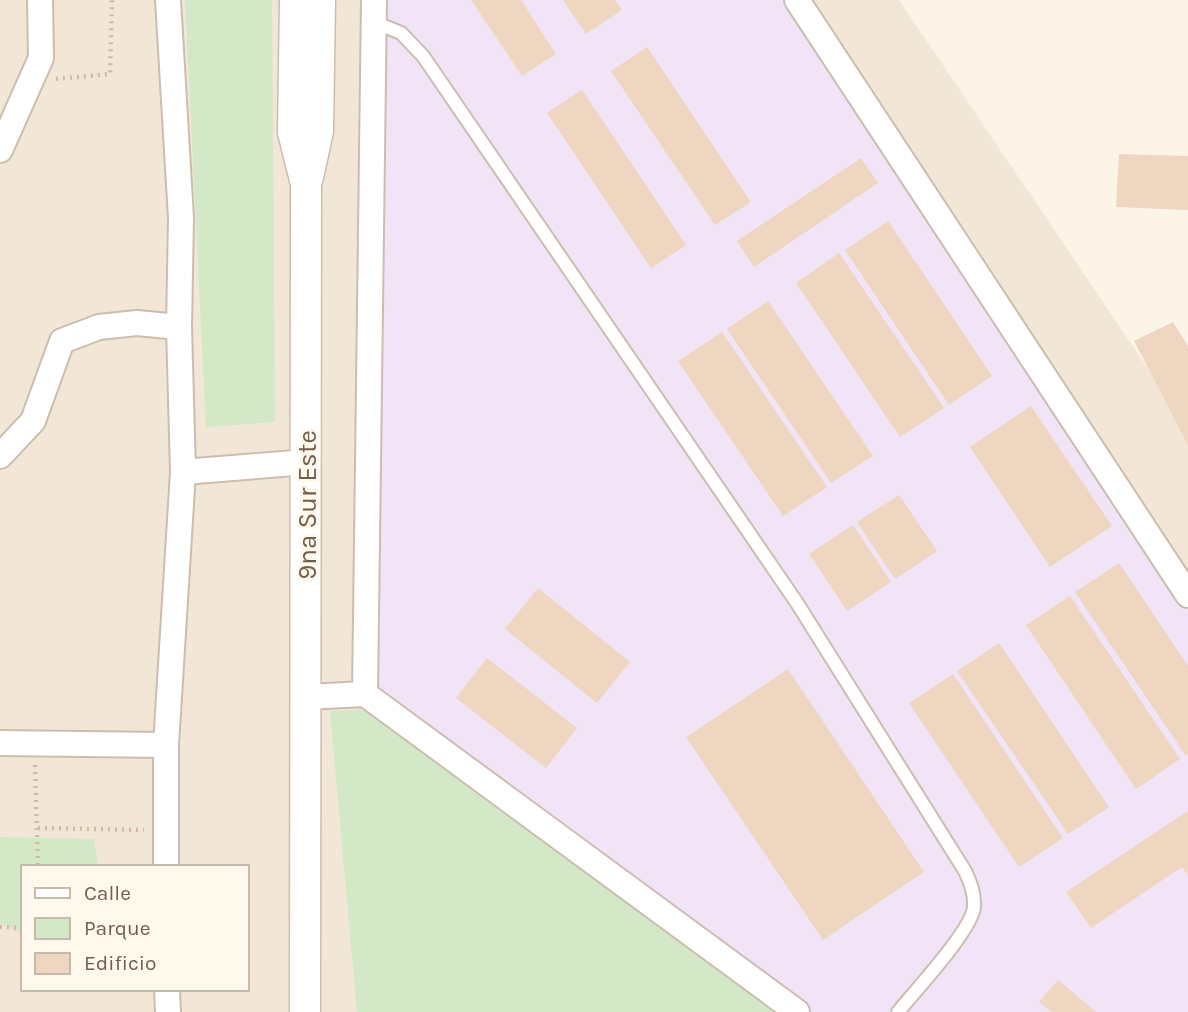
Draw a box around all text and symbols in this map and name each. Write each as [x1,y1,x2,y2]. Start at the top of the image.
street label: 9na Sur Este [292,430,323,580]
legend [21,865,248,991]
text: Calle [84,881,131,905]
text: Parque [84,916,151,940]
text: Edificio [84,951,157,975]

